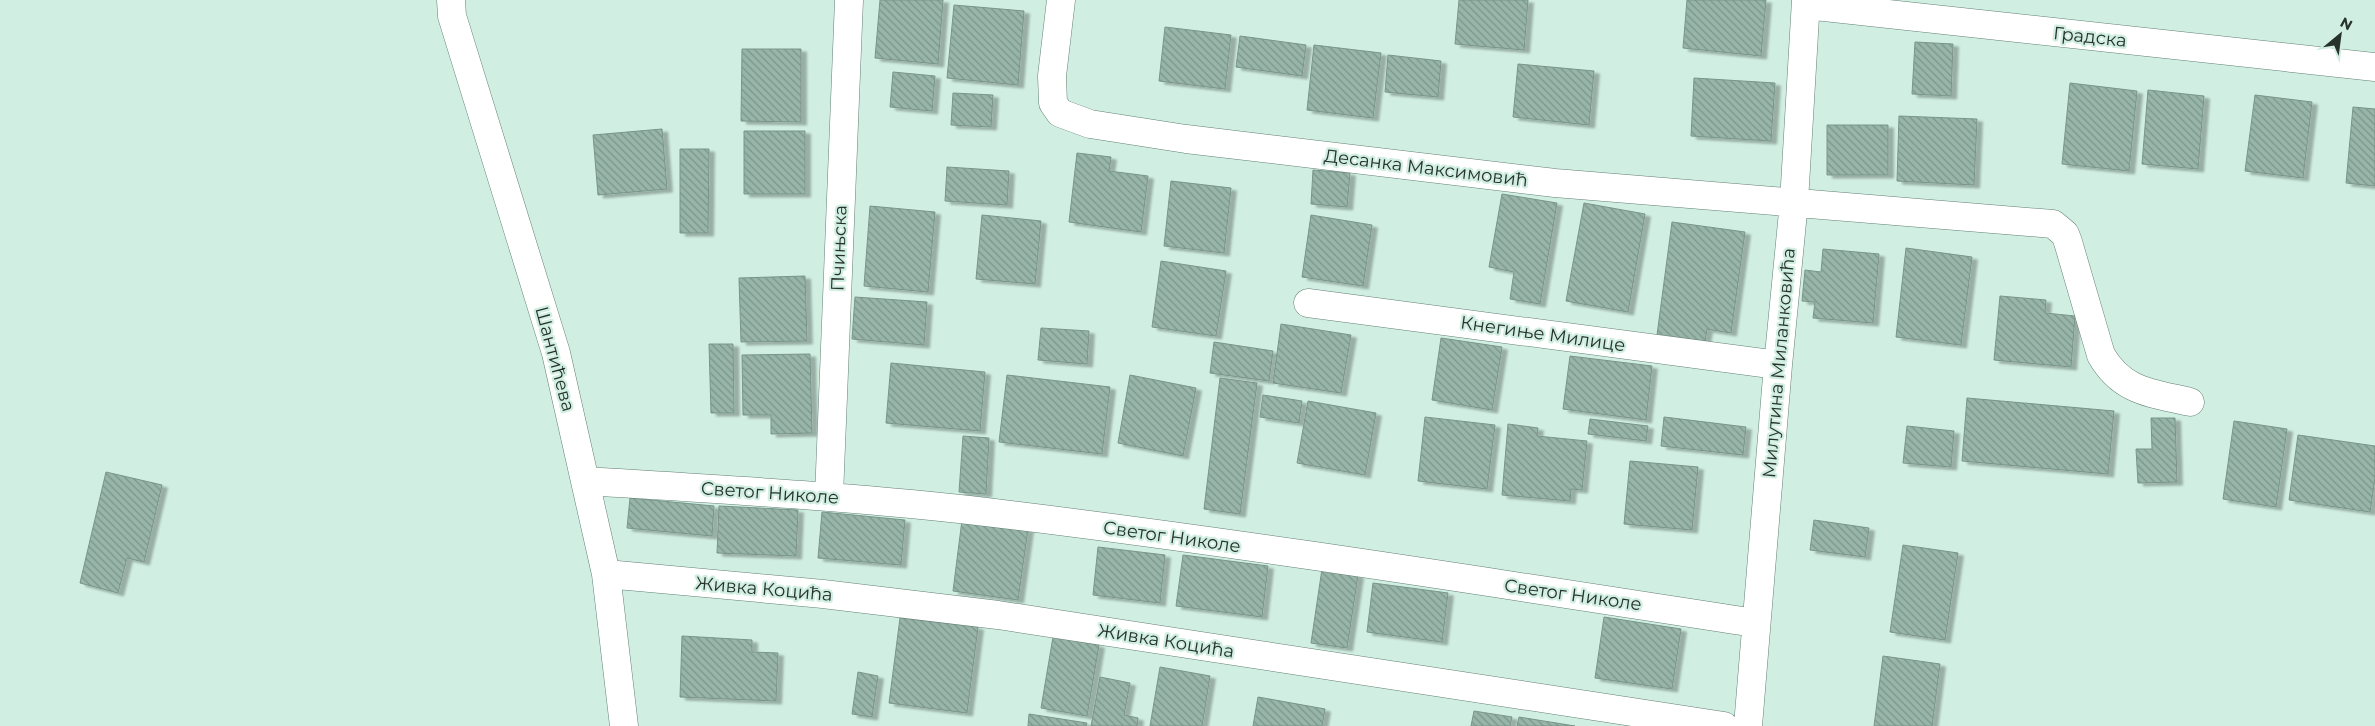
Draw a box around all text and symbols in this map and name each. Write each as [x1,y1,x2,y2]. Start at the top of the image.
north arrow [2315,10,2365,60]
text: N [2337,13,2356,34]
street label: Градска [2052,22,2128,52]
street label: Десанка Максимовић [1323,145,1529,191]
street label: Пчињска [827,205,851,291]
street label: Милутина Миланковића [1758,247,1800,479]
street label: Шантићева [530,304,580,414]
street label: Кнегиње Милице [1459,312,1627,356]
street label: Светог Николе [700,477,840,509]
street label: Светог Николе [1102,516,1242,558]
street label: Живка Коцића [694,572,834,606]
street label: Светог Николе [1503,574,1643,616]
street label: Живка Коцића [1096,619,1236,663]

